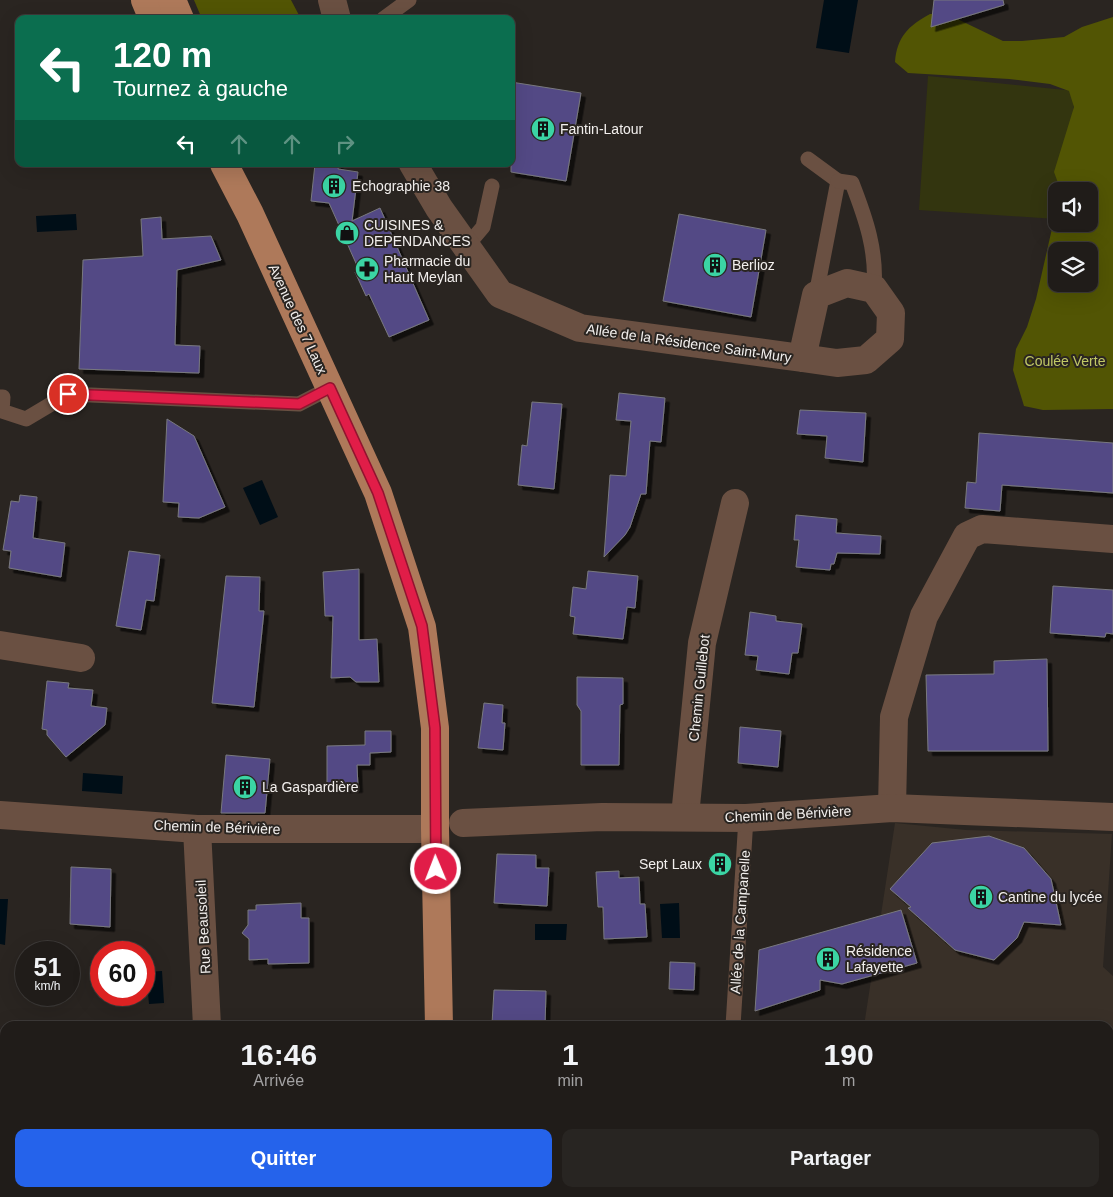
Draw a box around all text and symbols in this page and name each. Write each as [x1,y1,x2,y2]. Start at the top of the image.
icon: left [30,35,95,100]
text: 120 m [113,35,212,74]
text: Tournez à gauche [113,76,288,101]
building icon: Fantin-Latour [530,116,556,142]
place label: Fantin-Latour [560,121,644,137]
icon: left [172,130,200,158]
icon: ahead [225,130,253,158]
icon: ahead [278,130,306,158]
icon: right [331,130,359,158]
building icon: Echographie 38 [321,173,347,199]
place label: Echographie 38 [352,178,450,194]
map controls [1048,182,1098,292]
button: sound [1048,182,1098,232]
place label: CUISINES & DEPENDANCES [364,217,471,249]
shop icon: CUISINES & DEPENDANCES [334,220,360,246]
button: layers [1048,242,1098,292]
building icon: Berlioz [702,252,728,278]
place label: Pharmacie du Haut Meylan [384,253,470,285]
pharmacy icon: Pharmacie du Haut Meylan [354,256,380,282]
place label: Berlioz [732,257,775,273]
street label: Avenue des 7 Laux [265,261,331,377]
street label: Allée de la Résidence Saint-Mury [585,321,793,365]
park label: Coulée Verte [1025,353,1106,369]
pin [47,373,89,415]
icon: arrive [54,380,82,408]
street label: Chemin Guillebot [685,634,713,742]
building icon: La Gaspardière [232,774,258,800]
place label: La Gaspardière [262,779,359,795]
street label: Chemin de Bérivière [724,803,852,825]
street label: Chemin de Bérivière [153,817,281,837]
position arrow [409,842,461,894]
street label: Allée de la Campanelle [727,849,753,994]
building icon: Sept Laux [707,851,733,877]
place label: Sept Laux [639,856,702,872]
street label: Rue Beausoleil [193,880,213,974]
building icon: Cantine du lycée [968,884,994,910]
place label: Cantine du lycée [998,889,1103,905]
speed limit sign: 60 [90,941,155,1006]
place label: Résidence Lafayette [846,943,912,975]
building icon: Résidence Lafayette [815,946,841,972]
text: 51 [34,953,61,981]
text: km/h [34,979,61,993]
text: 16:46 [240,1038,317,1071]
text: 1 [562,1038,579,1071]
text: 190 [824,1038,874,1071]
text: Arrivée [253,1072,304,1089]
text: min [557,1072,583,1089]
text: m [842,1072,855,1089]
button: Quitter [15,1129,552,1187]
button: Partager [562,1129,1099,1187]

